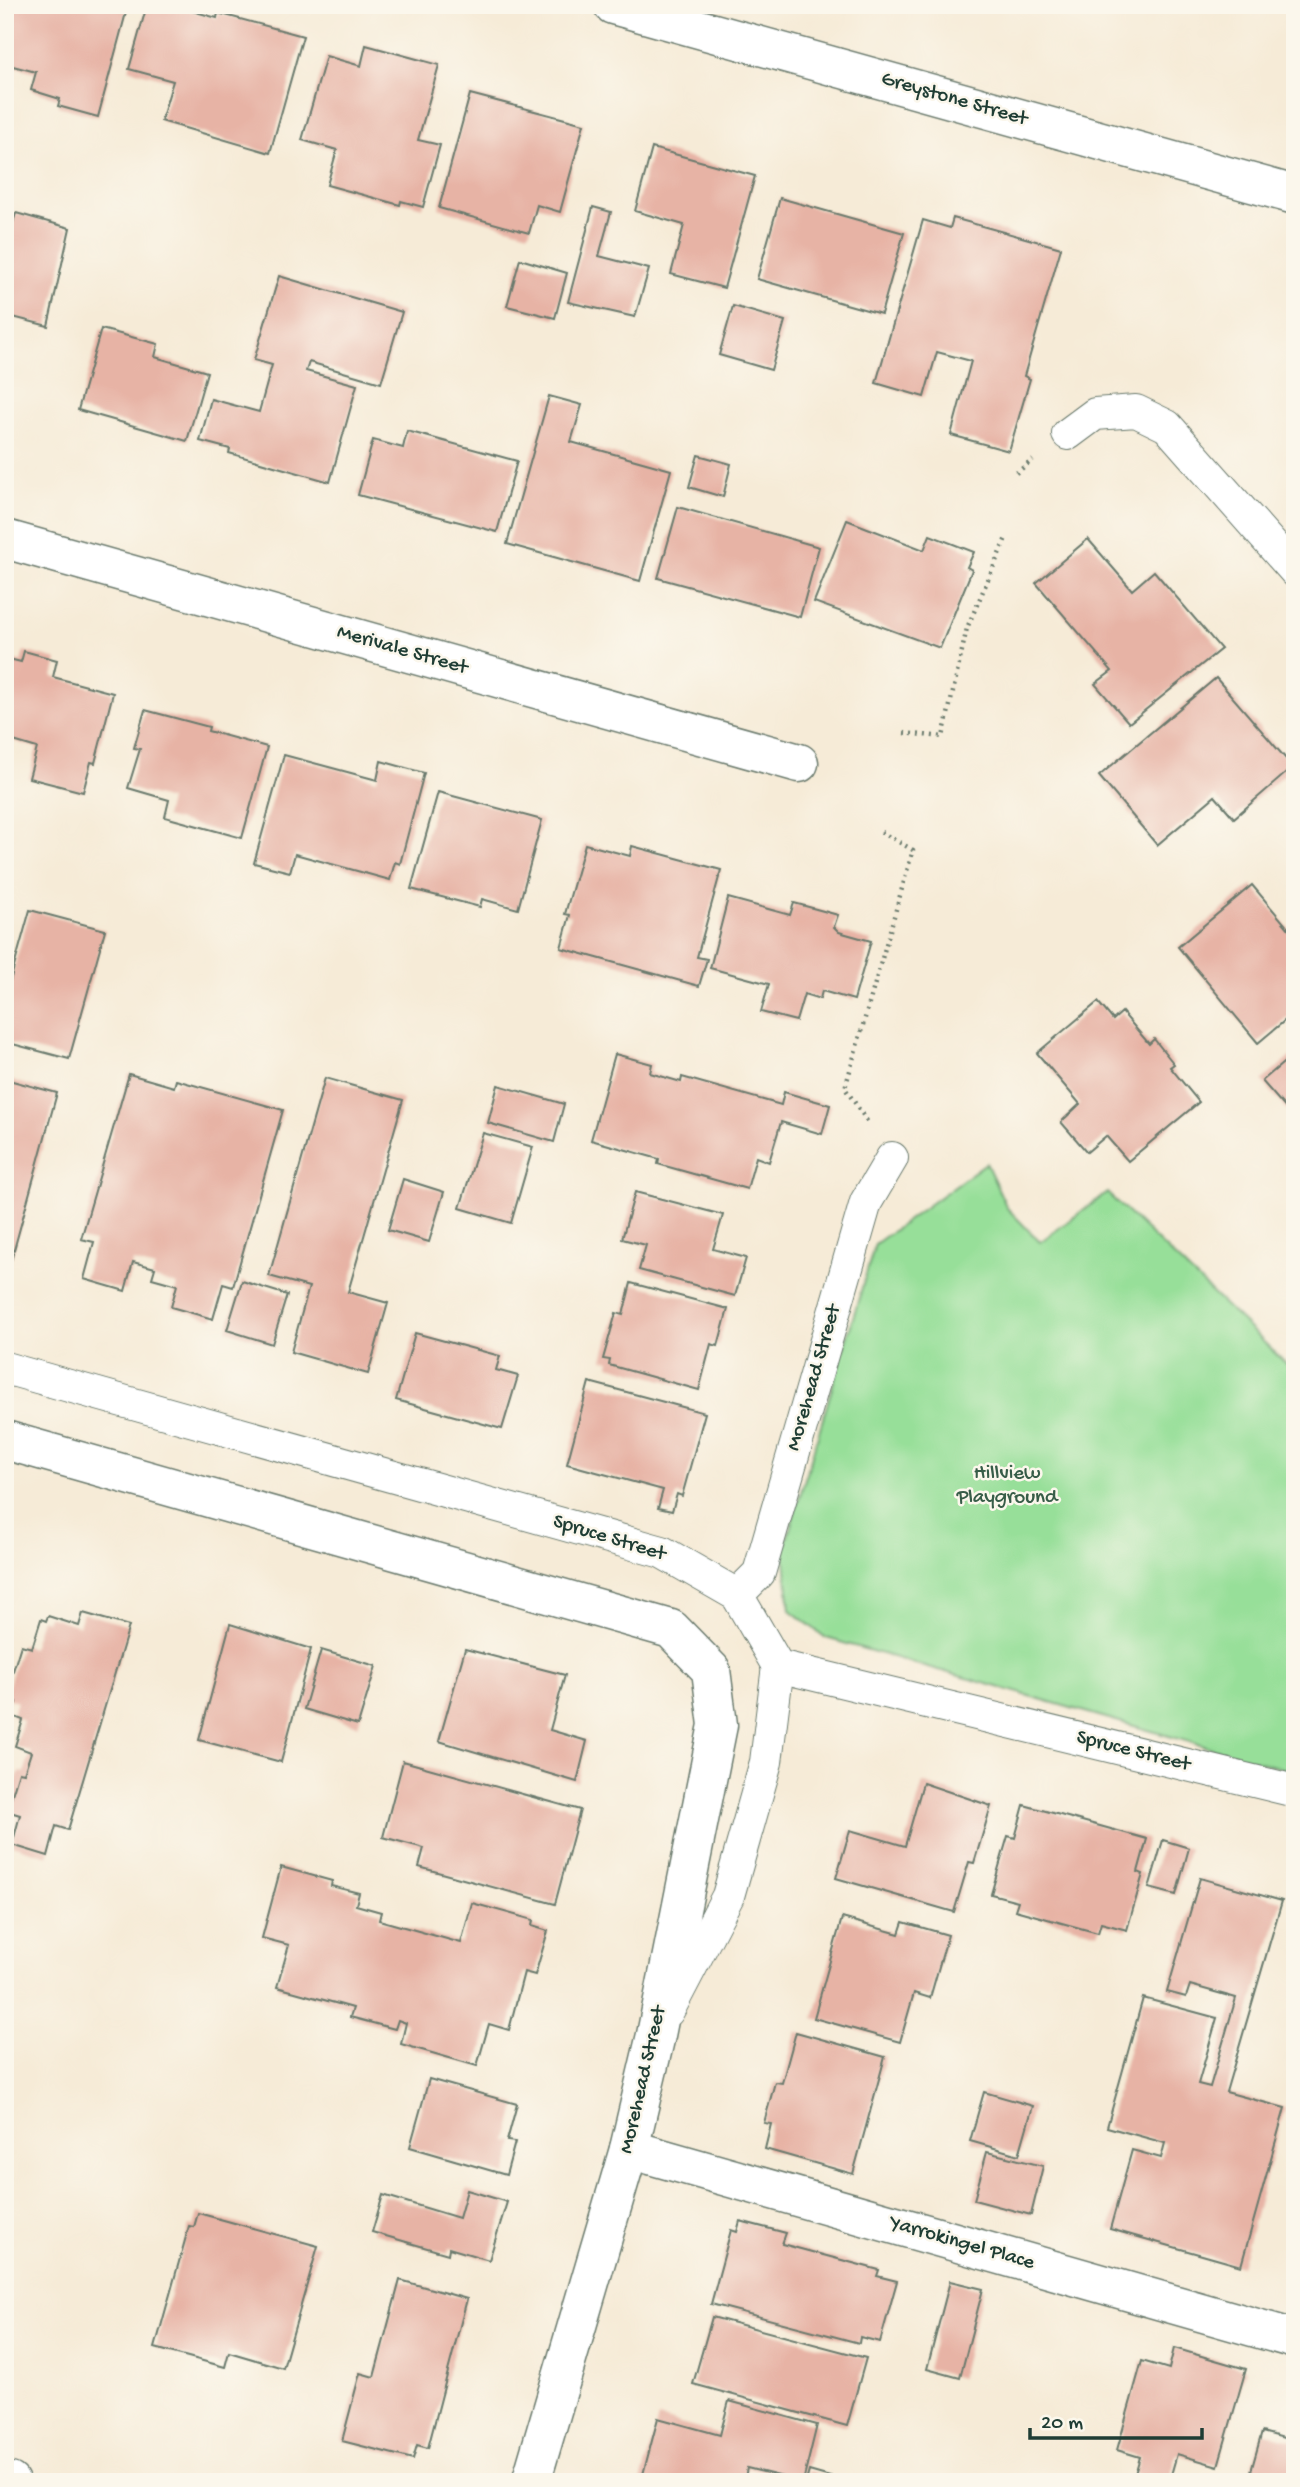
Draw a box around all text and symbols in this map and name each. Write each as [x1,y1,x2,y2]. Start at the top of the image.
street label: Greystone Street [878,67,1032,133]
street label: Merivale Street [334,620,473,682]
street label: Morehead Street [782,1300,848,1454]
park label: Hillview Playground [956,1462,1059,1511]
street label: Spruce Street [550,1510,671,1569]
street label: Spruce Street [1074,1726,1195,1779]
street label: Morehead Street [615,2001,674,2156]
street label: Yarrokingel Place [885,2211,1038,2277]
scale bar [1030,2396,1202,2440]
text: 20 m [1041,2412,1083,2437]

